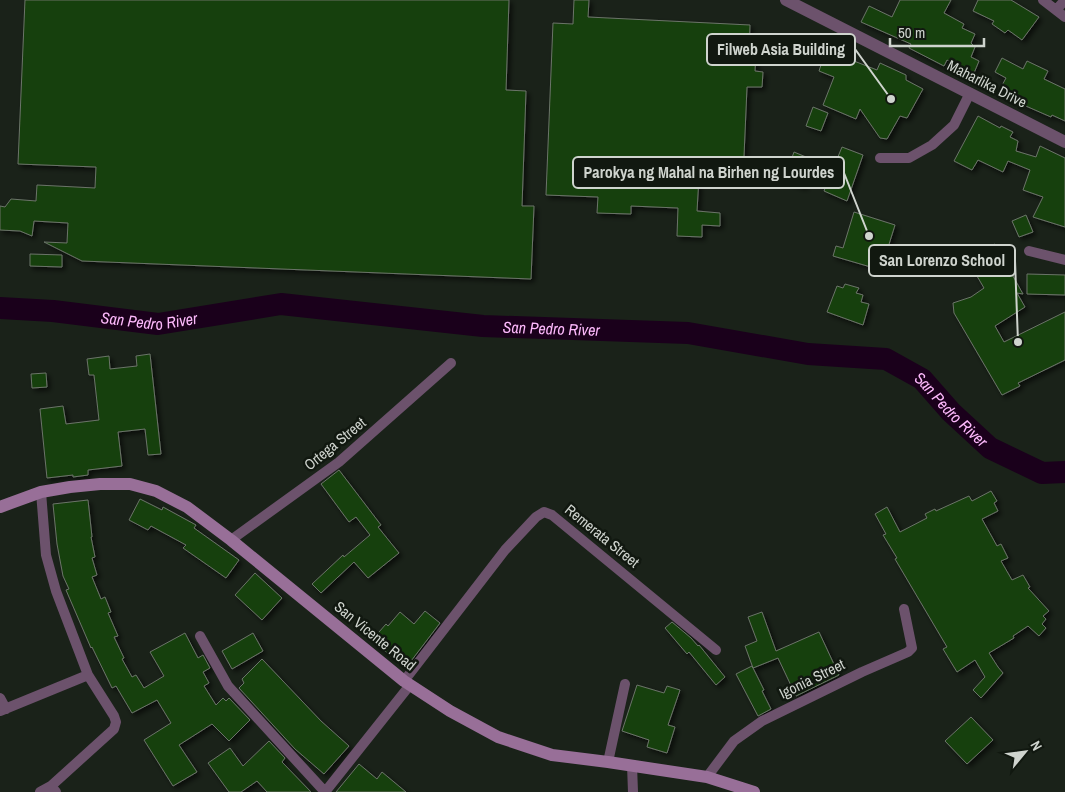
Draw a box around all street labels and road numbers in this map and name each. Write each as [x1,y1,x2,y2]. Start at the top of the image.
street label: Maharlika Drive [944,54,1031,113]
street label: Ortega Street [299,412,370,475]
street label: Remerata Street [561,499,644,573]
street label: San Vicente Road [330,596,421,675]
street label: Igonia Street [776,653,849,703]

